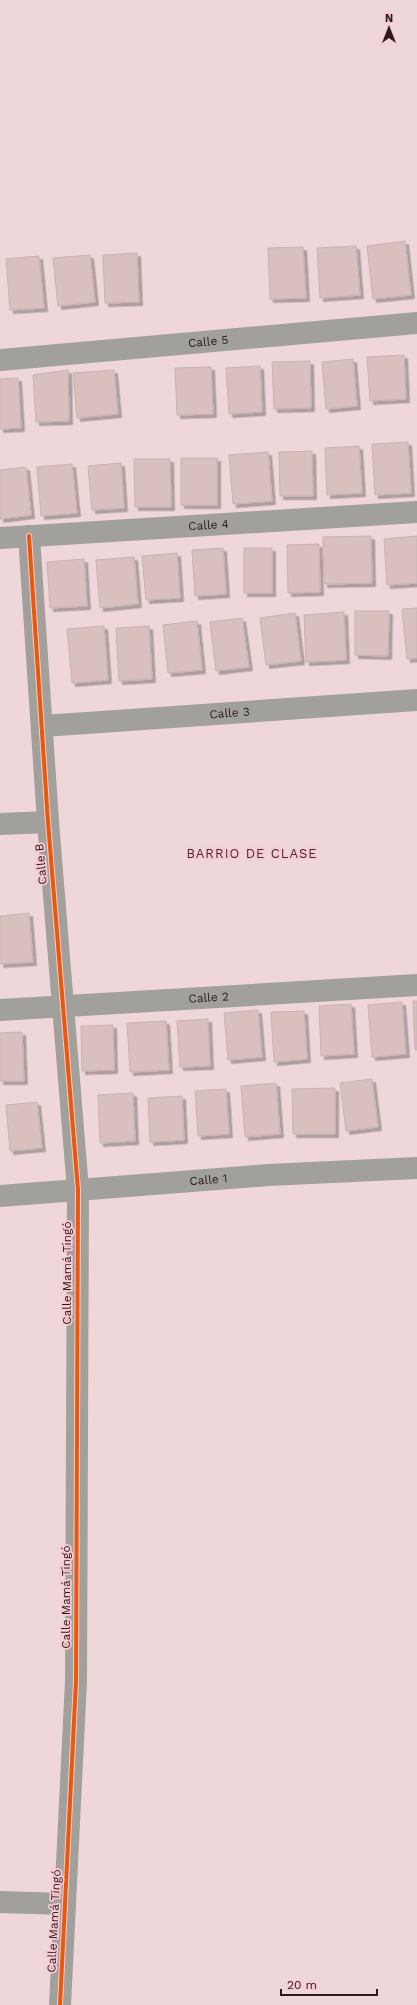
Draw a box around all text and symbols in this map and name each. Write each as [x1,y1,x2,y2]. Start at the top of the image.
north arrow [369,8,409,48]
text: N [385,12,393,25]
street label: Calle 5 [187,333,229,350]
street label: Calle 4 [188,517,229,533]
street label: Calle 3 [209,705,250,721]
street label: Calle B [32,843,50,885]
district label: BARRIO DE CLASE [186,846,318,861]
street label: Calle 2 [188,989,229,1006]
street label: Calle 1 [189,1171,228,1188]
street label: Calle Mamá Tingó [60,1221,74,1325]
street label: Calle Mamá Tingó [59,1545,73,1649]
street label: Calle Mamá Tingó [44,1869,64,1973]
scale bar [281,1971,377,1997]
text: 20 m [287,1978,317,1992]

